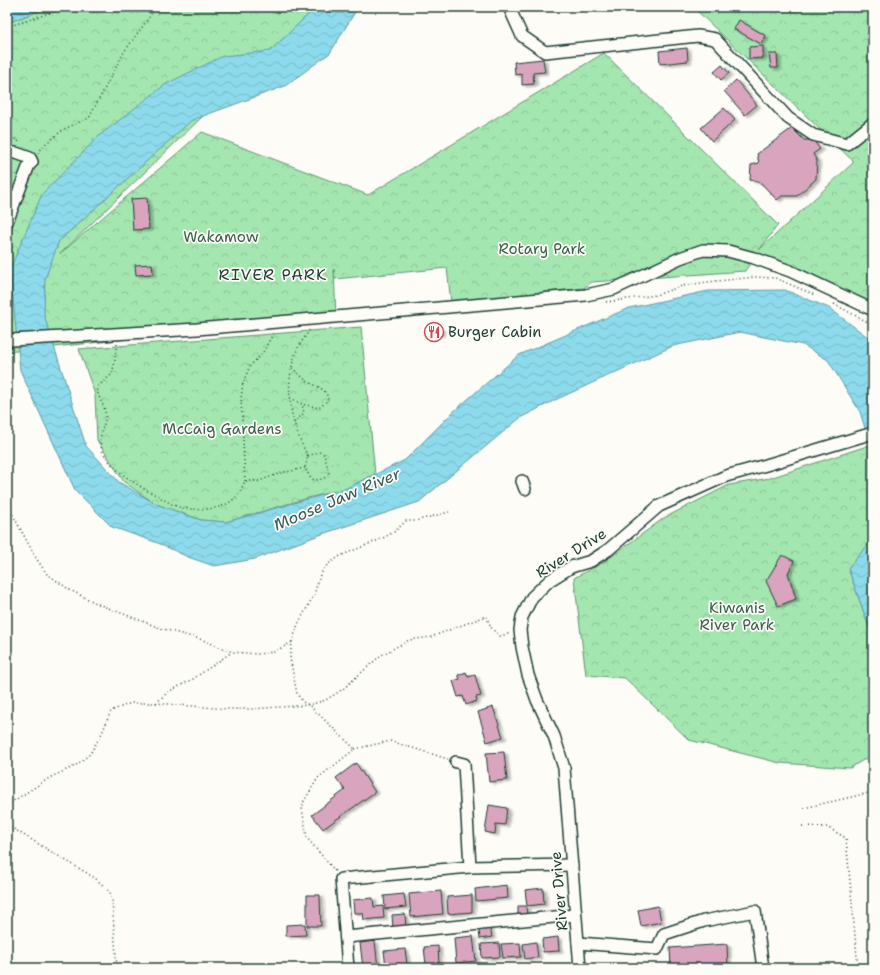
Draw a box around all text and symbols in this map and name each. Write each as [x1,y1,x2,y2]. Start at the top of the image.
park label: Wakamow [183,227,259,247]
park label: Rotary Park [499,239,585,259]
district label: RIVER PARK [219,264,327,285]
restaurant icon: Burger Cabin [423,321,445,343]
place label: Burger Cabin [448,322,541,342]
park label: McCaig Gardens [162,419,282,439]
water label: Moose Jaw River [270,463,404,535]
street label: River Drive [532,523,610,583]
park label: Kiwanis River Park [700,598,774,635]
street label: River Drive [546,851,572,931]

